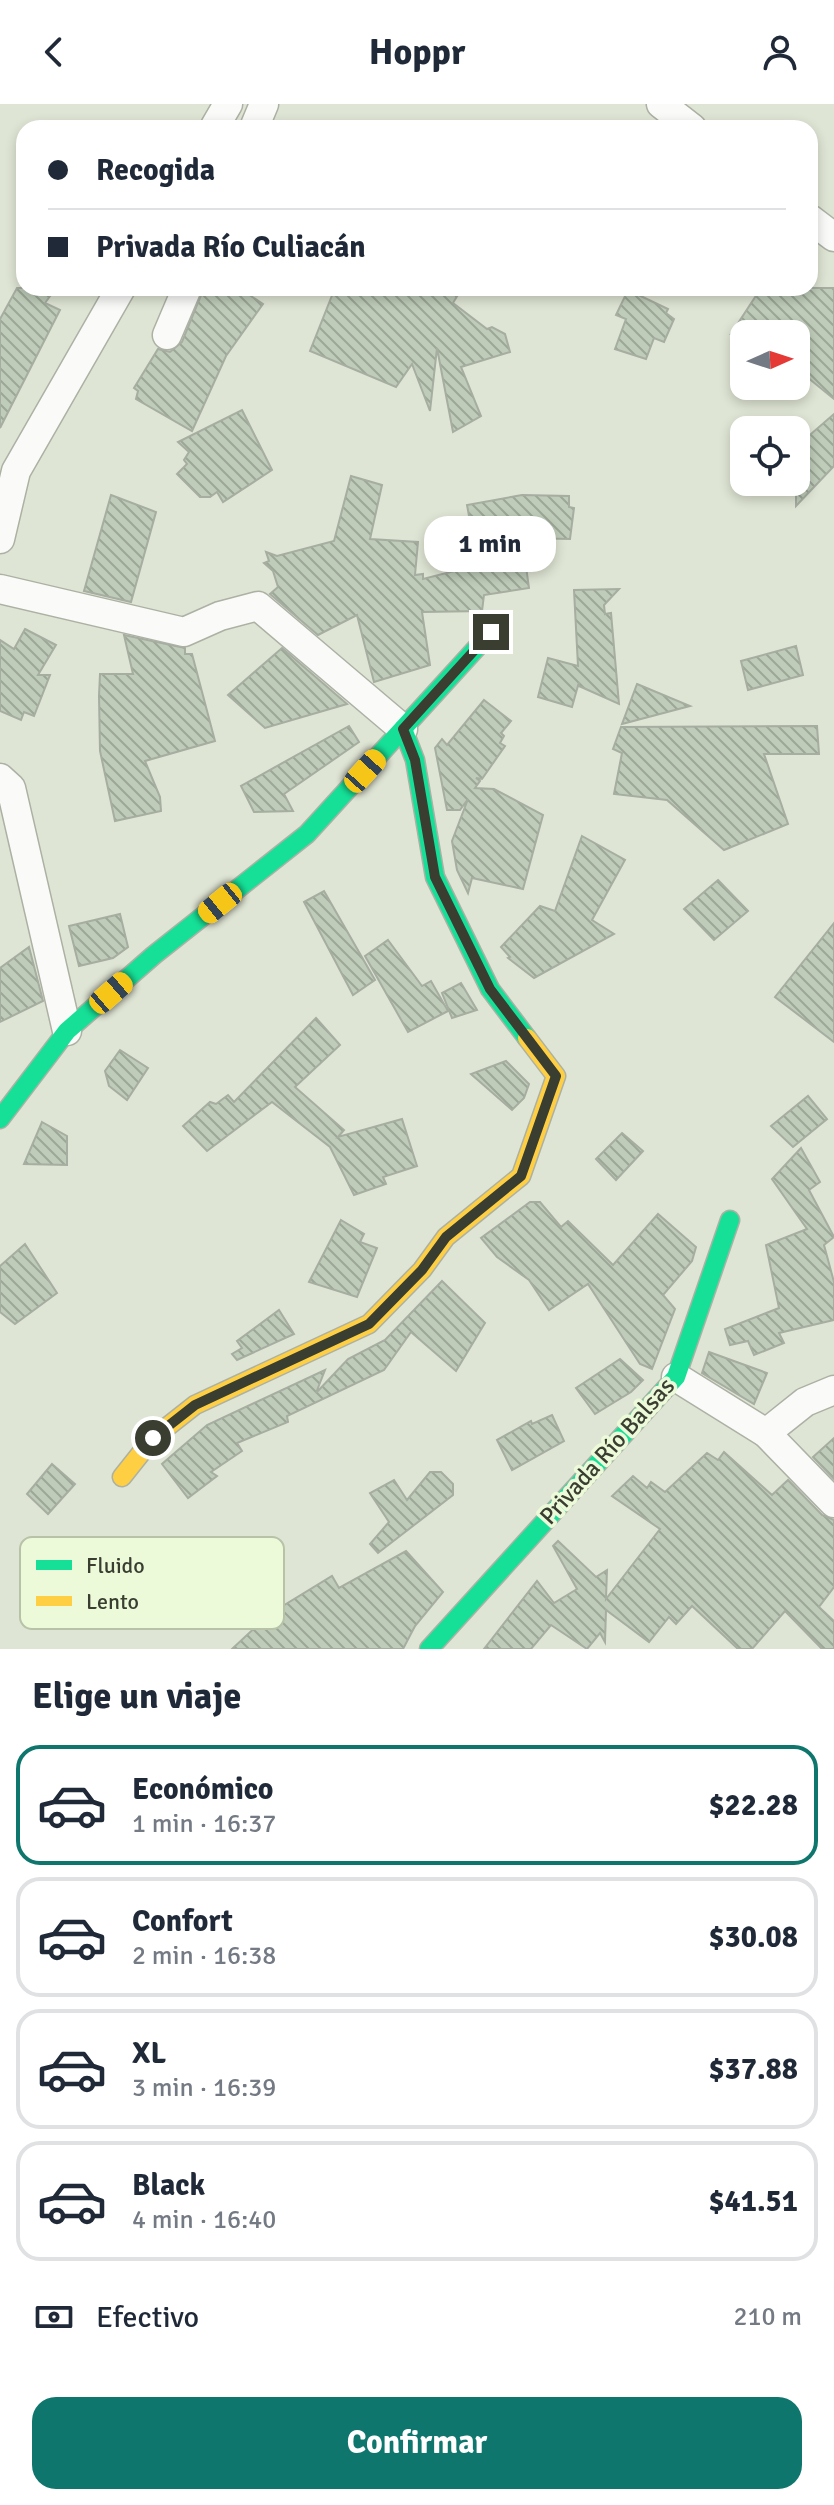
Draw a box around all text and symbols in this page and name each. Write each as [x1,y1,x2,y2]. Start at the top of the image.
icon: back [32,30,76,74]
text: Hoppr [369,30,465,75]
icon: person [758,30,802,74]
text: Recogida [96,152,215,189]
text: Privada Río Culiacán [96,229,366,266]
north arrow [730,320,810,400]
map controls [730,320,810,496]
button: locate [730,416,810,496]
callout: 1 min [425,516,557,572]
text: 1 min [459,528,521,560]
route end [473,614,509,650]
car [340,745,390,797]
car [194,879,246,927]
car [85,968,137,1018]
street label: Privada Río Balsas [533,1371,681,1531]
route start [135,1420,171,1456]
legend [20,1537,284,1629]
text: Fluido [86,1552,145,1579]
text: Lento [86,1588,139,1615]
text: Elige un viaje [32,1674,241,1719]
icon: car [36,1769,108,1841]
text: Económico [132,1771,274,1808]
text: $22.28 [708,1787,798,1824]
text: 1 min · 16:37 [132,1808,276,1840]
icon: car [36,1901,108,1973]
text: Confort [132,1903,233,1940]
text: $30.08 [708,1919,798,1956]
text: 2 min · 16:38 [132,1940,276,1972]
icon: car [36,2033,108,2105]
text: XL [132,2035,166,2072]
text: $37.88 [708,2051,798,2088]
text: 3 min · 16:39 [132,2072,276,2104]
icon: car [36,2165,108,2237]
text: Black [132,2167,205,2204]
text: $41.51 [708,2183,798,2220]
text: 4 min · 16:40 [132,2204,276,2236]
icon: cash [32,2295,76,2339]
text: Efectivo [96,2299,199,2336]
text: 210 m [733,2301,802,2333]
button: Confirmar [32,2397,802,2489]

